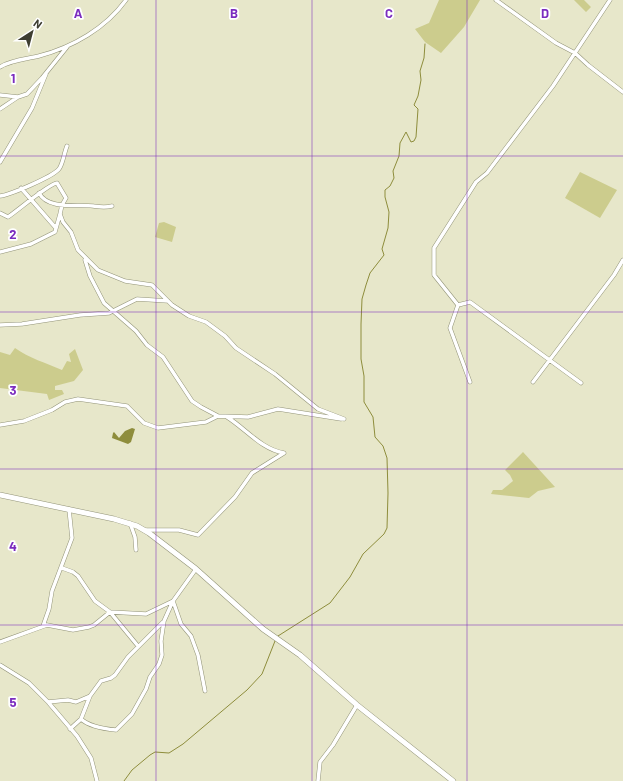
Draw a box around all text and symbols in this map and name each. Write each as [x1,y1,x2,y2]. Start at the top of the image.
text: A [74,5,83,21]
text: B [230,5,238,21]
text: C [385,5,393,21]
text: D [541,5,549,21]
north arrow [12,12,52,52]
text: N [31,16,45,31]
text: 1 [11,70,15,86]
text: 2 [9,226,17,242]
text: 3 [9,382,17,398]
text: 4 [9,538,17,554]
text: 5 [9,694,17,710]

